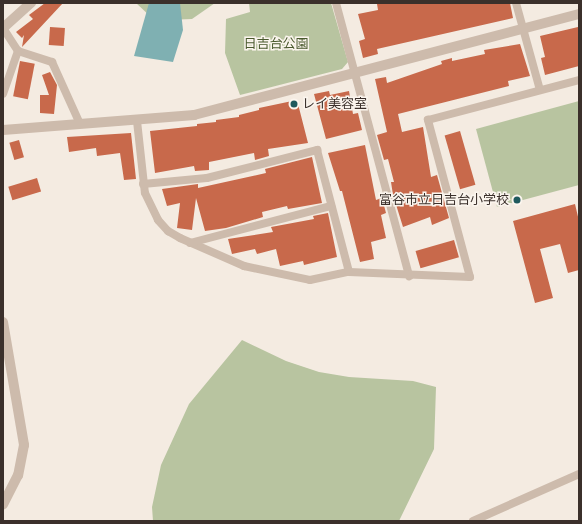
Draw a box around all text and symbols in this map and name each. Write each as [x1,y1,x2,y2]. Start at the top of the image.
park label: 日吉台公園 [244,36,308,52]
place label: レイ美容室 [302,96,367,112]
marker: レイ美容室 [289,99,299,109]
place label: 富谷市立日吉台小学校 [379,192,509,208]
marker: 富谷市立日吉台小学校 [512,195,522,205]

